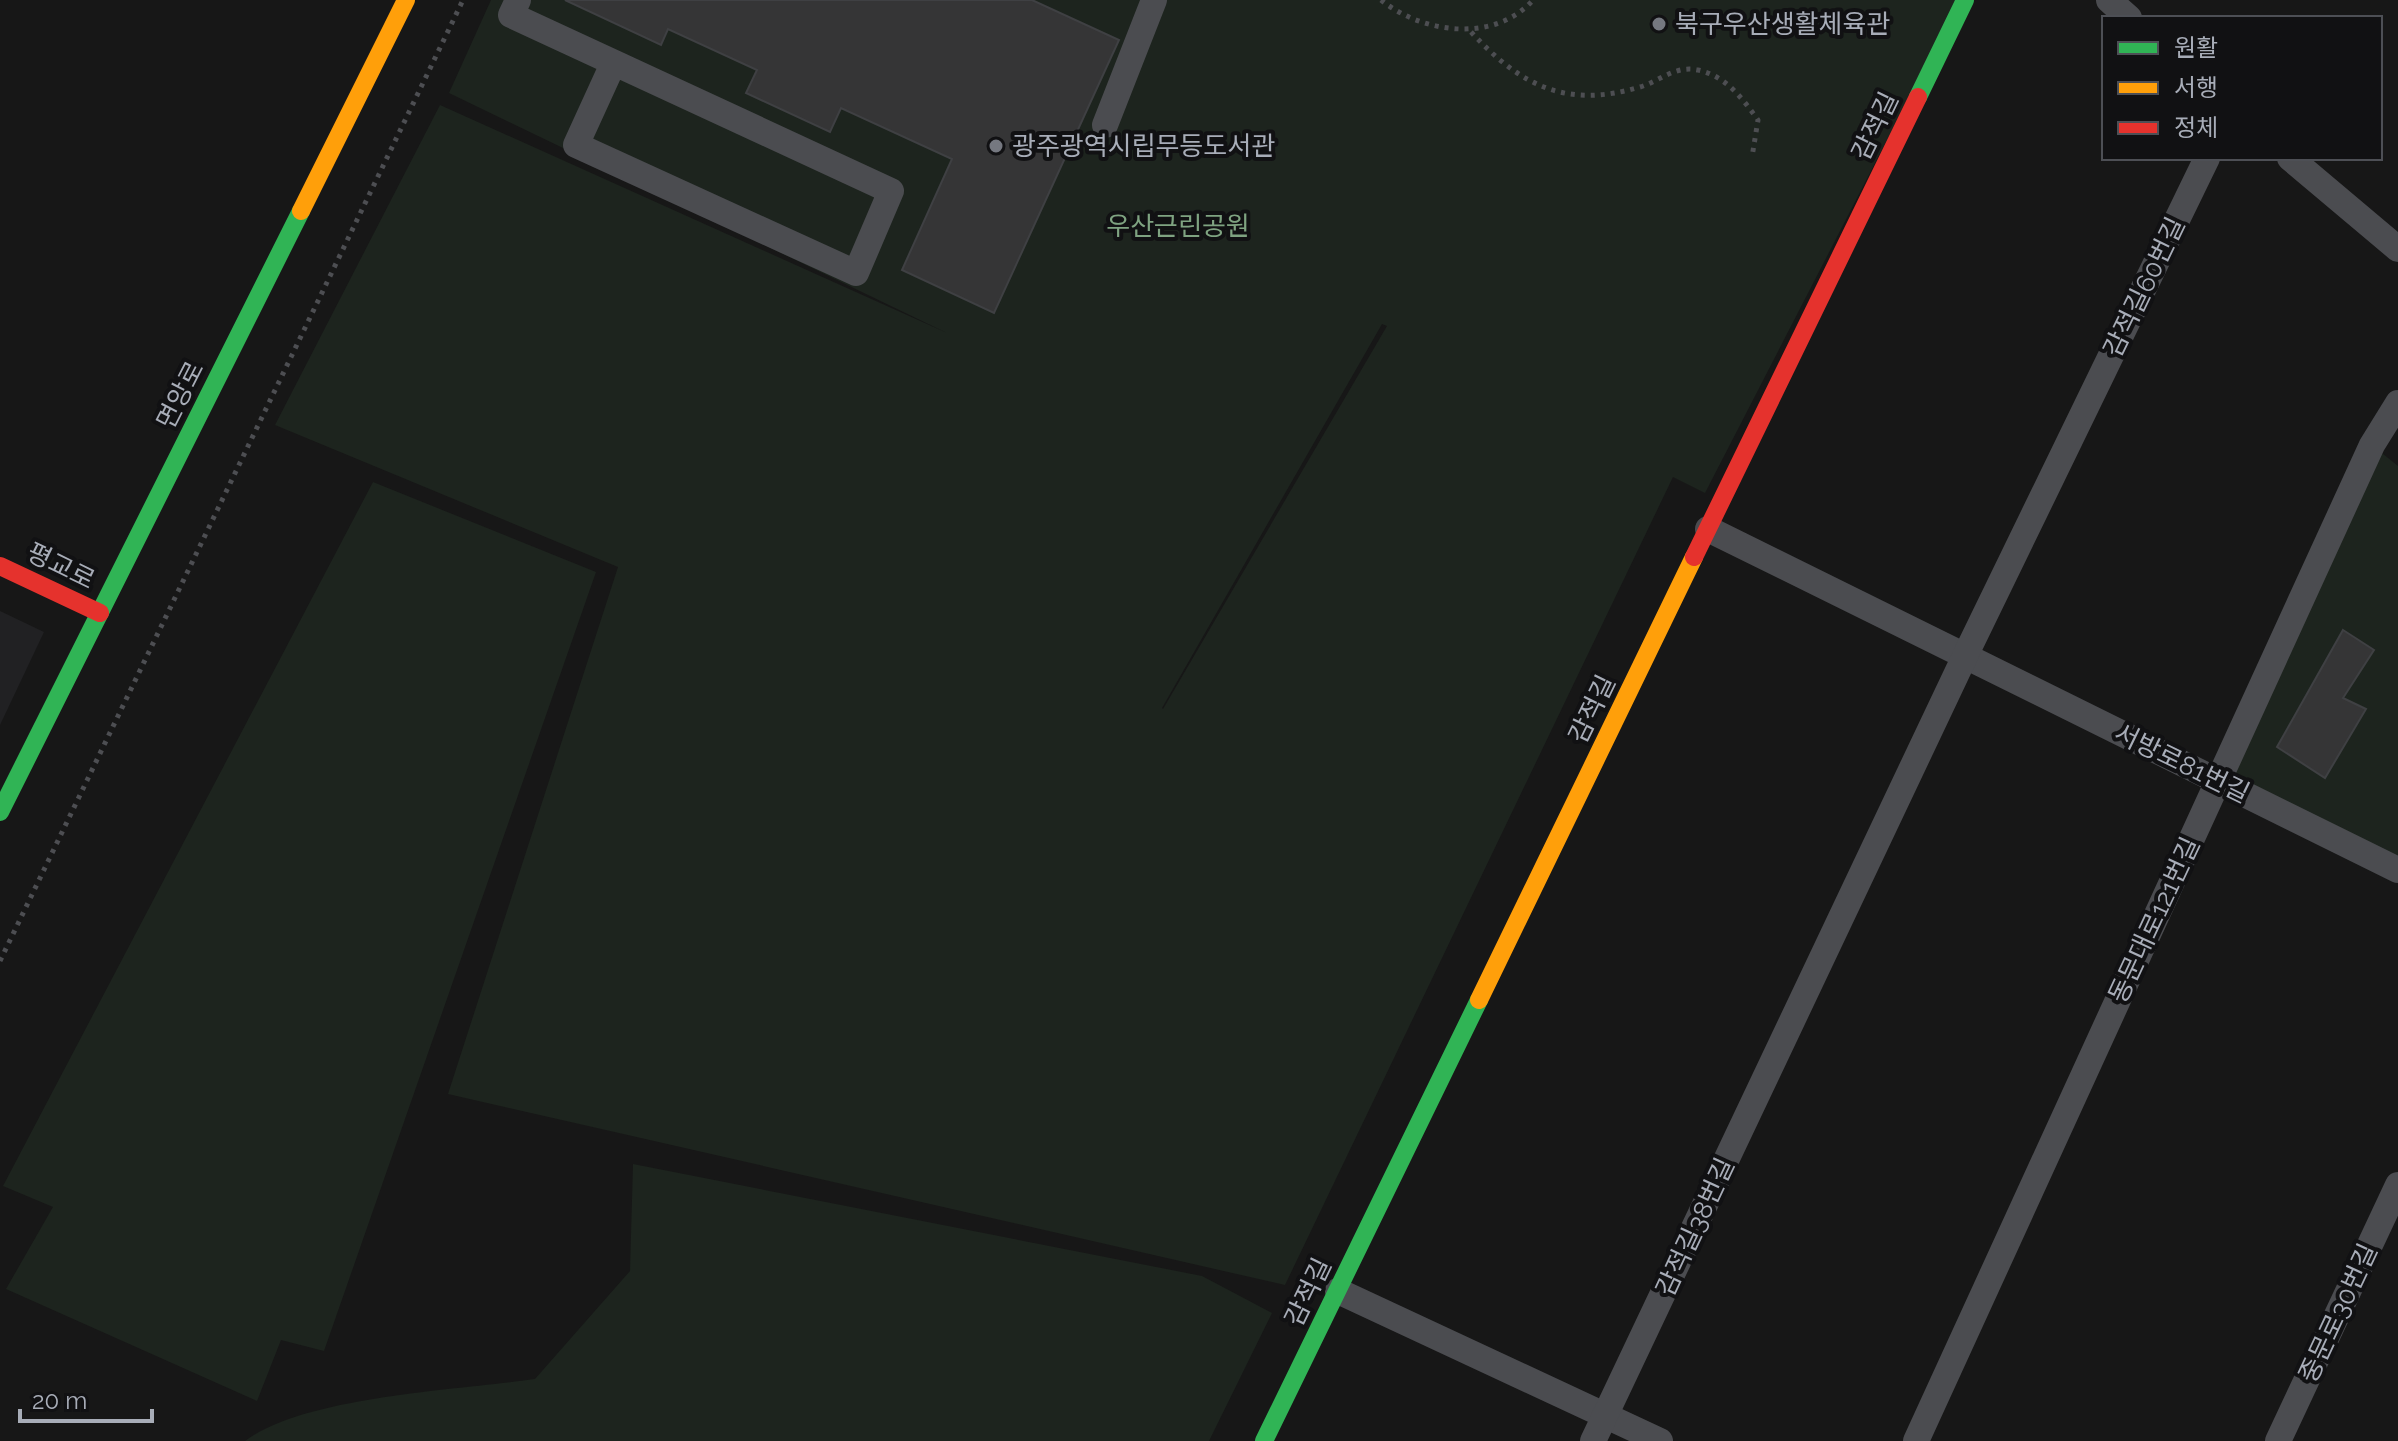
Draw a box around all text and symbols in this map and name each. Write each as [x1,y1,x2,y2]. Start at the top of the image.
place label: 북구우산생활체육관 [1675,9,1890,39]
marker: 북구우산생활체육관 [1650,15,1668,33]
legend [2102,16,2382,160]
text: 원활 [2174,33,2218,62]
text: 서행 [2174,73,2218,102]
street label: 감적길 [1846,87,1904,165]
text: 정체 [2174,113,2218,142]
place label: 광주광역시립무등도서관 [1012,131,1275,161]
marker: 광주광역시립무등도서관 [987,137,1005,155]
park label: 우산근린공원 [1106,211,1250,241]
street label: 감적길60번길 [2097,212,2191,362]
street label: 면앙로 [150,356,210,434]
street label: 평교로 [22,537,100,595]
street label: 감적길 [1563,670,1621,748]
street label: 서방로81번길 [2110,717,2254,809]
street label: 동문대로121번길 [2103,832,2205,1008]
street label: 감적길38번길 [1650,1153,1740,1301]
street label: 중문로30번길 [2293,1239,2383,1387]
street label: 감적길 [1279,1253,1337,1331]
scale bar [20,1373,152,1423]
text: 20 m [32,1386,87,1415]

